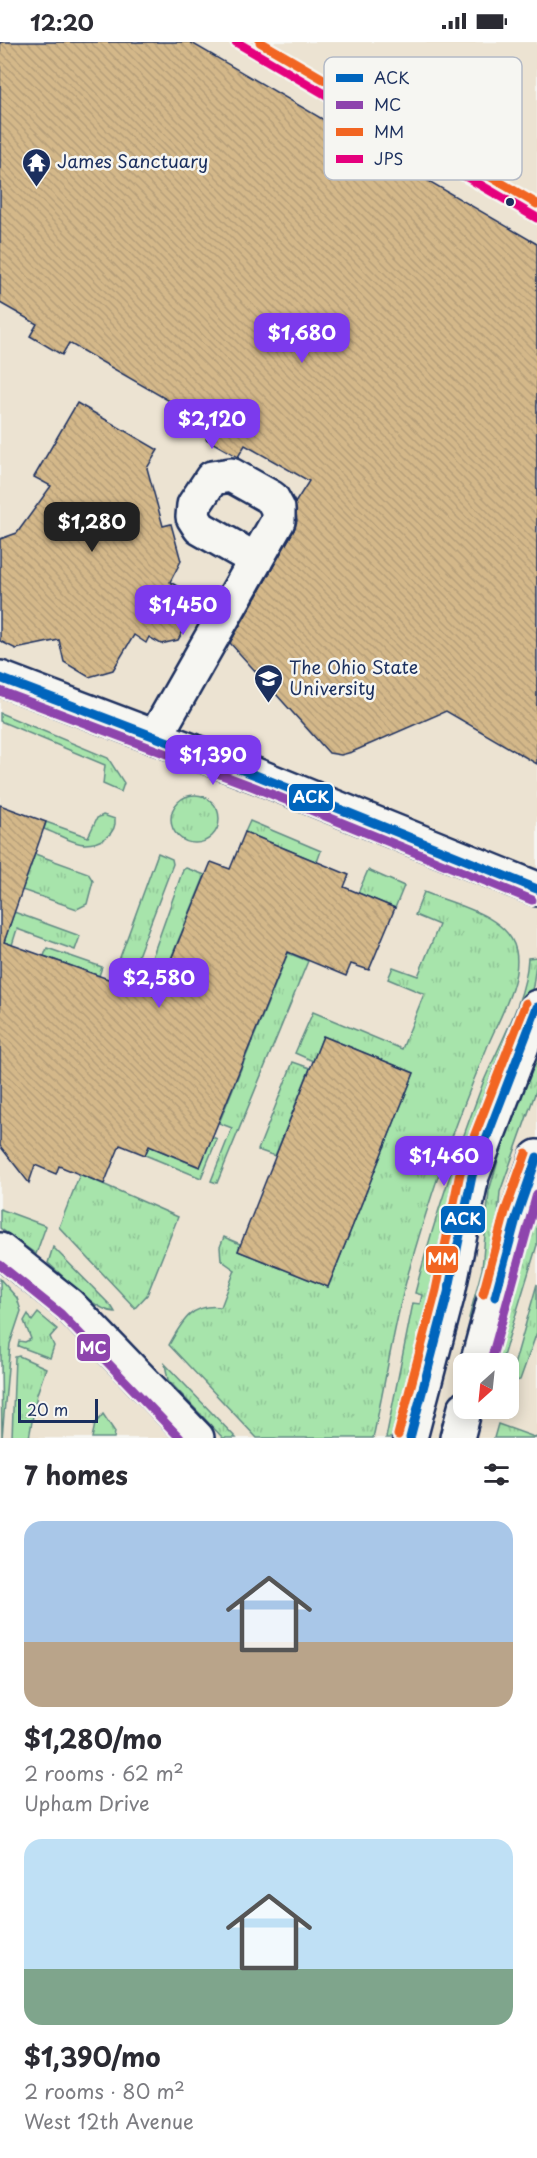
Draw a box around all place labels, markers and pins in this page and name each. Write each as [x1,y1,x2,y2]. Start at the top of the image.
temple icon: James Sanctuary [20,146,52,188]
place label: James Sanctuary [57,147,208,174]
unlabelled marker [504,196,516,208]
pin: $1,680 [253,313,351,364]
pin: $2,120 [163,399,261,450]
pin: $1,280 [43,502,141,553]
pin: $1,450 [134,585,232,636]
place label: The Ohio State University [289,653,418,701]
school or university icon: The Ohio State University [252,662,284,704]
pin: $1,390 [164,735,262,786]
pin: $2,580 [110,958,208,1009]
pin: $1,460 [395,1136,493,1187]

